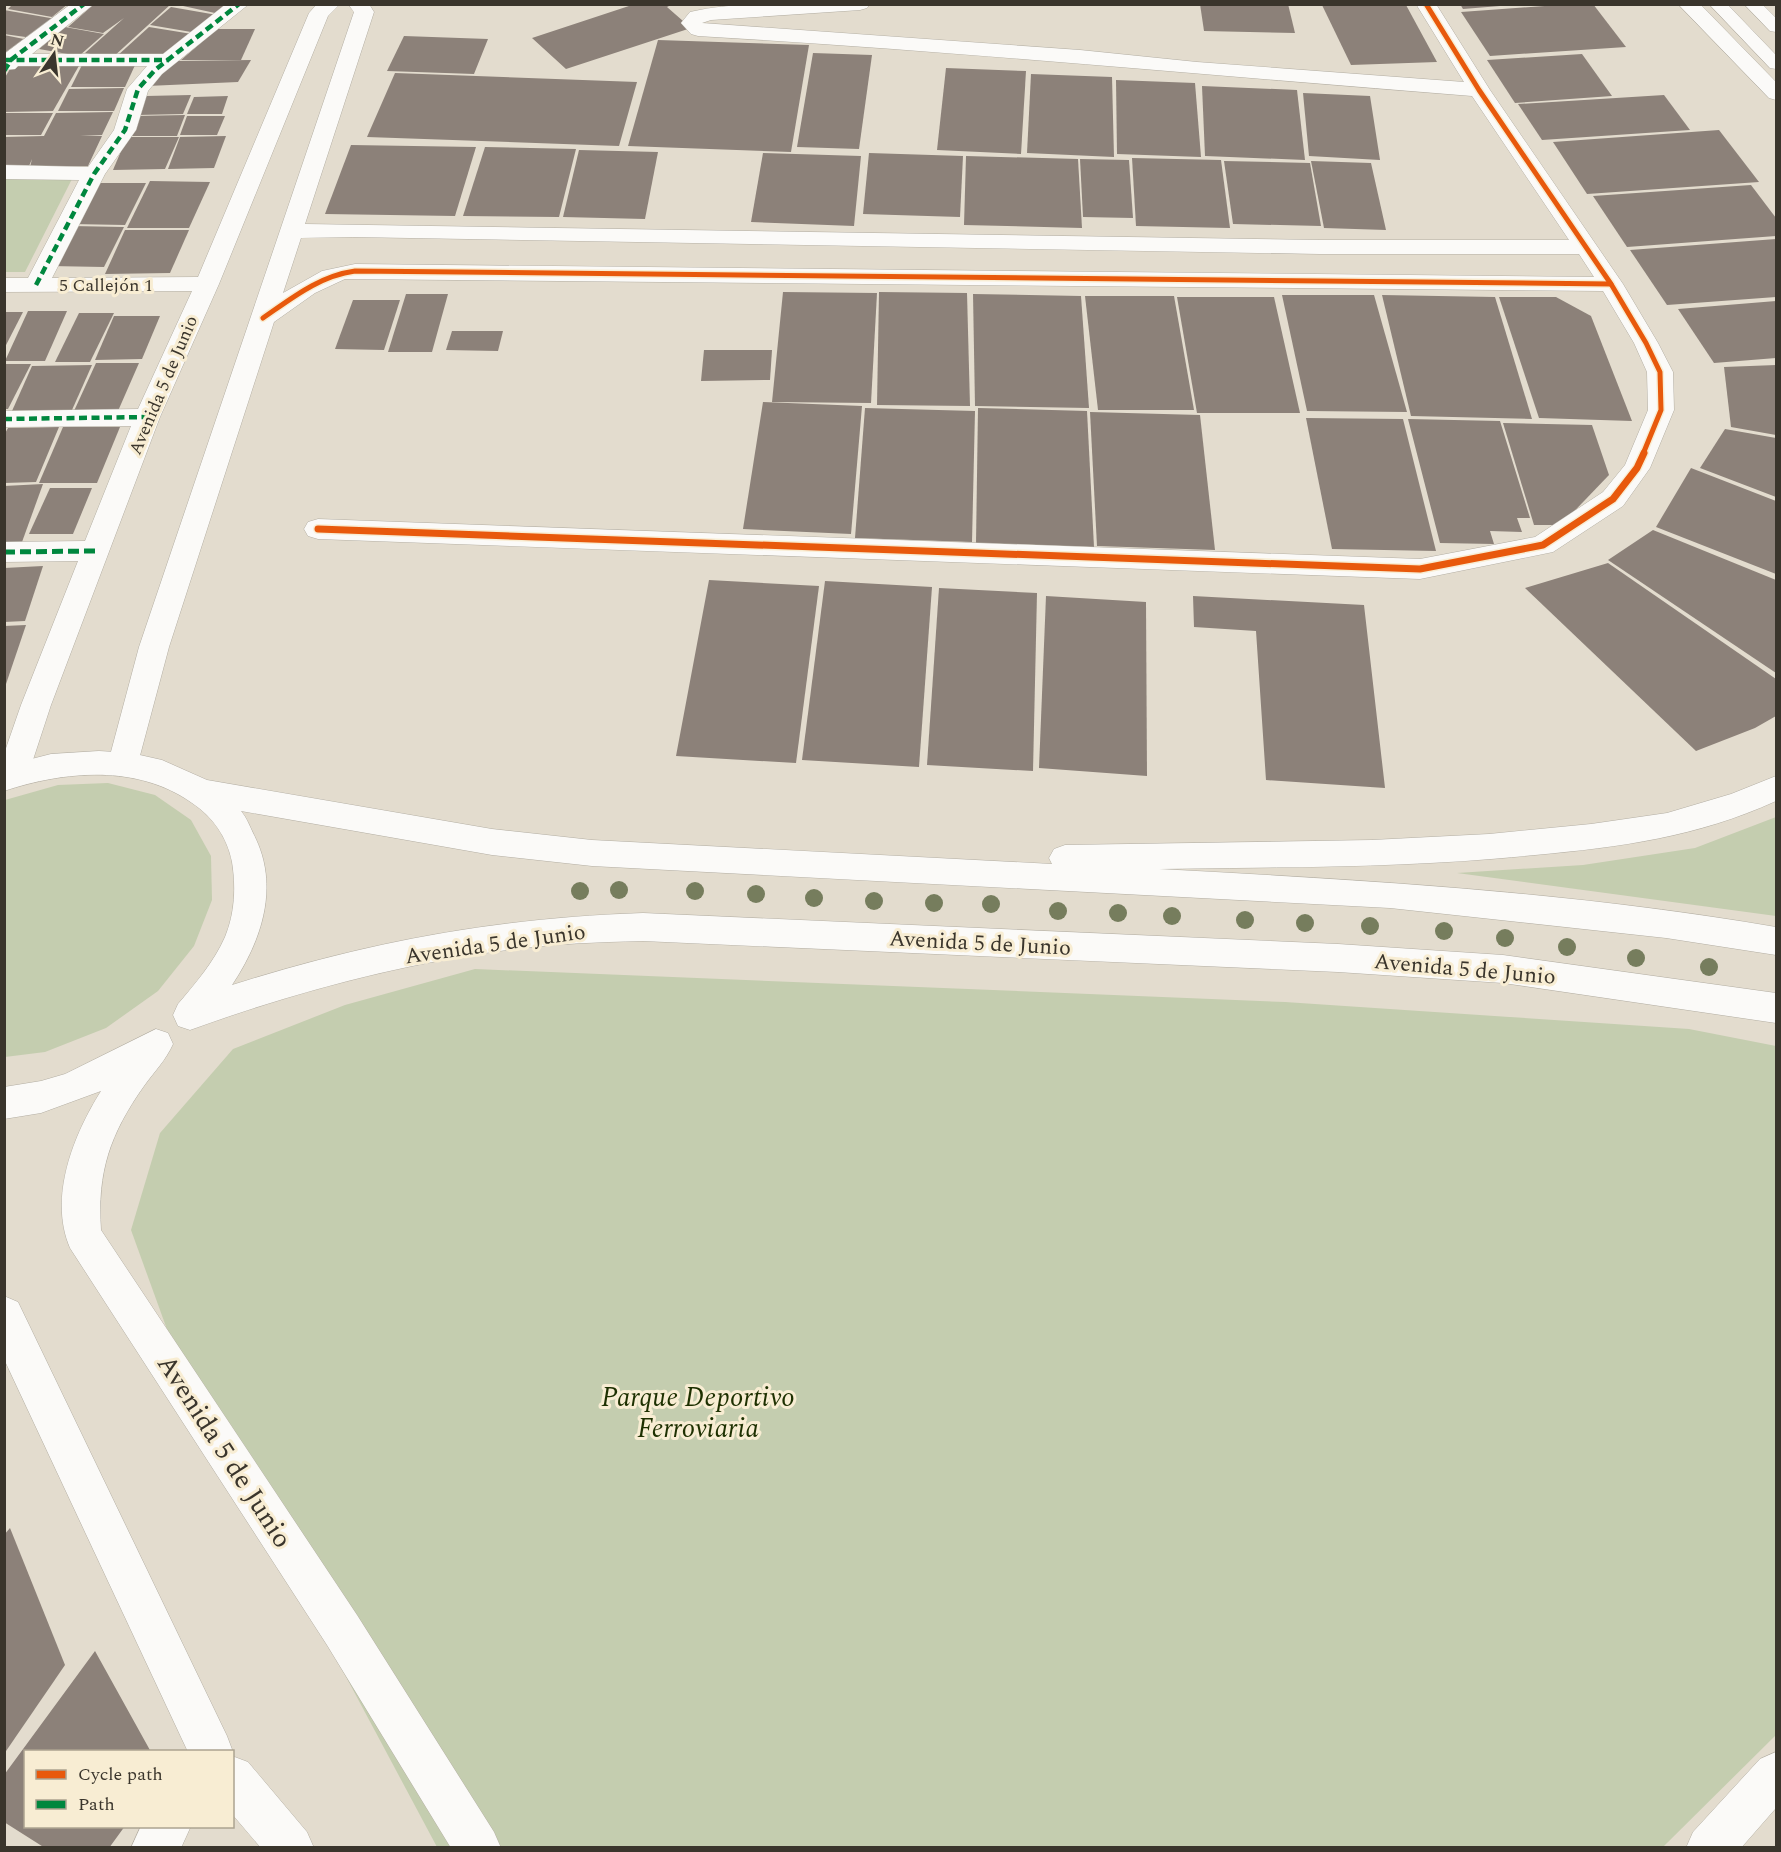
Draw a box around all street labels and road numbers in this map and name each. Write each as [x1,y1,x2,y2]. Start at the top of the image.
street label: 5 Callejón 1 [59,272,153,299]
street label: Avenida 5 de Junio [122,311,205,459]
street label: Avenida 5 de Junio [403,915,588,973]
street label: Avenida 5 de Junio [888,922,1072,965]
street label: Avenida 5 de Junio [1373,945,1557,994]
street label: Avenida 5 de Junio [146,1346,303,1557]

